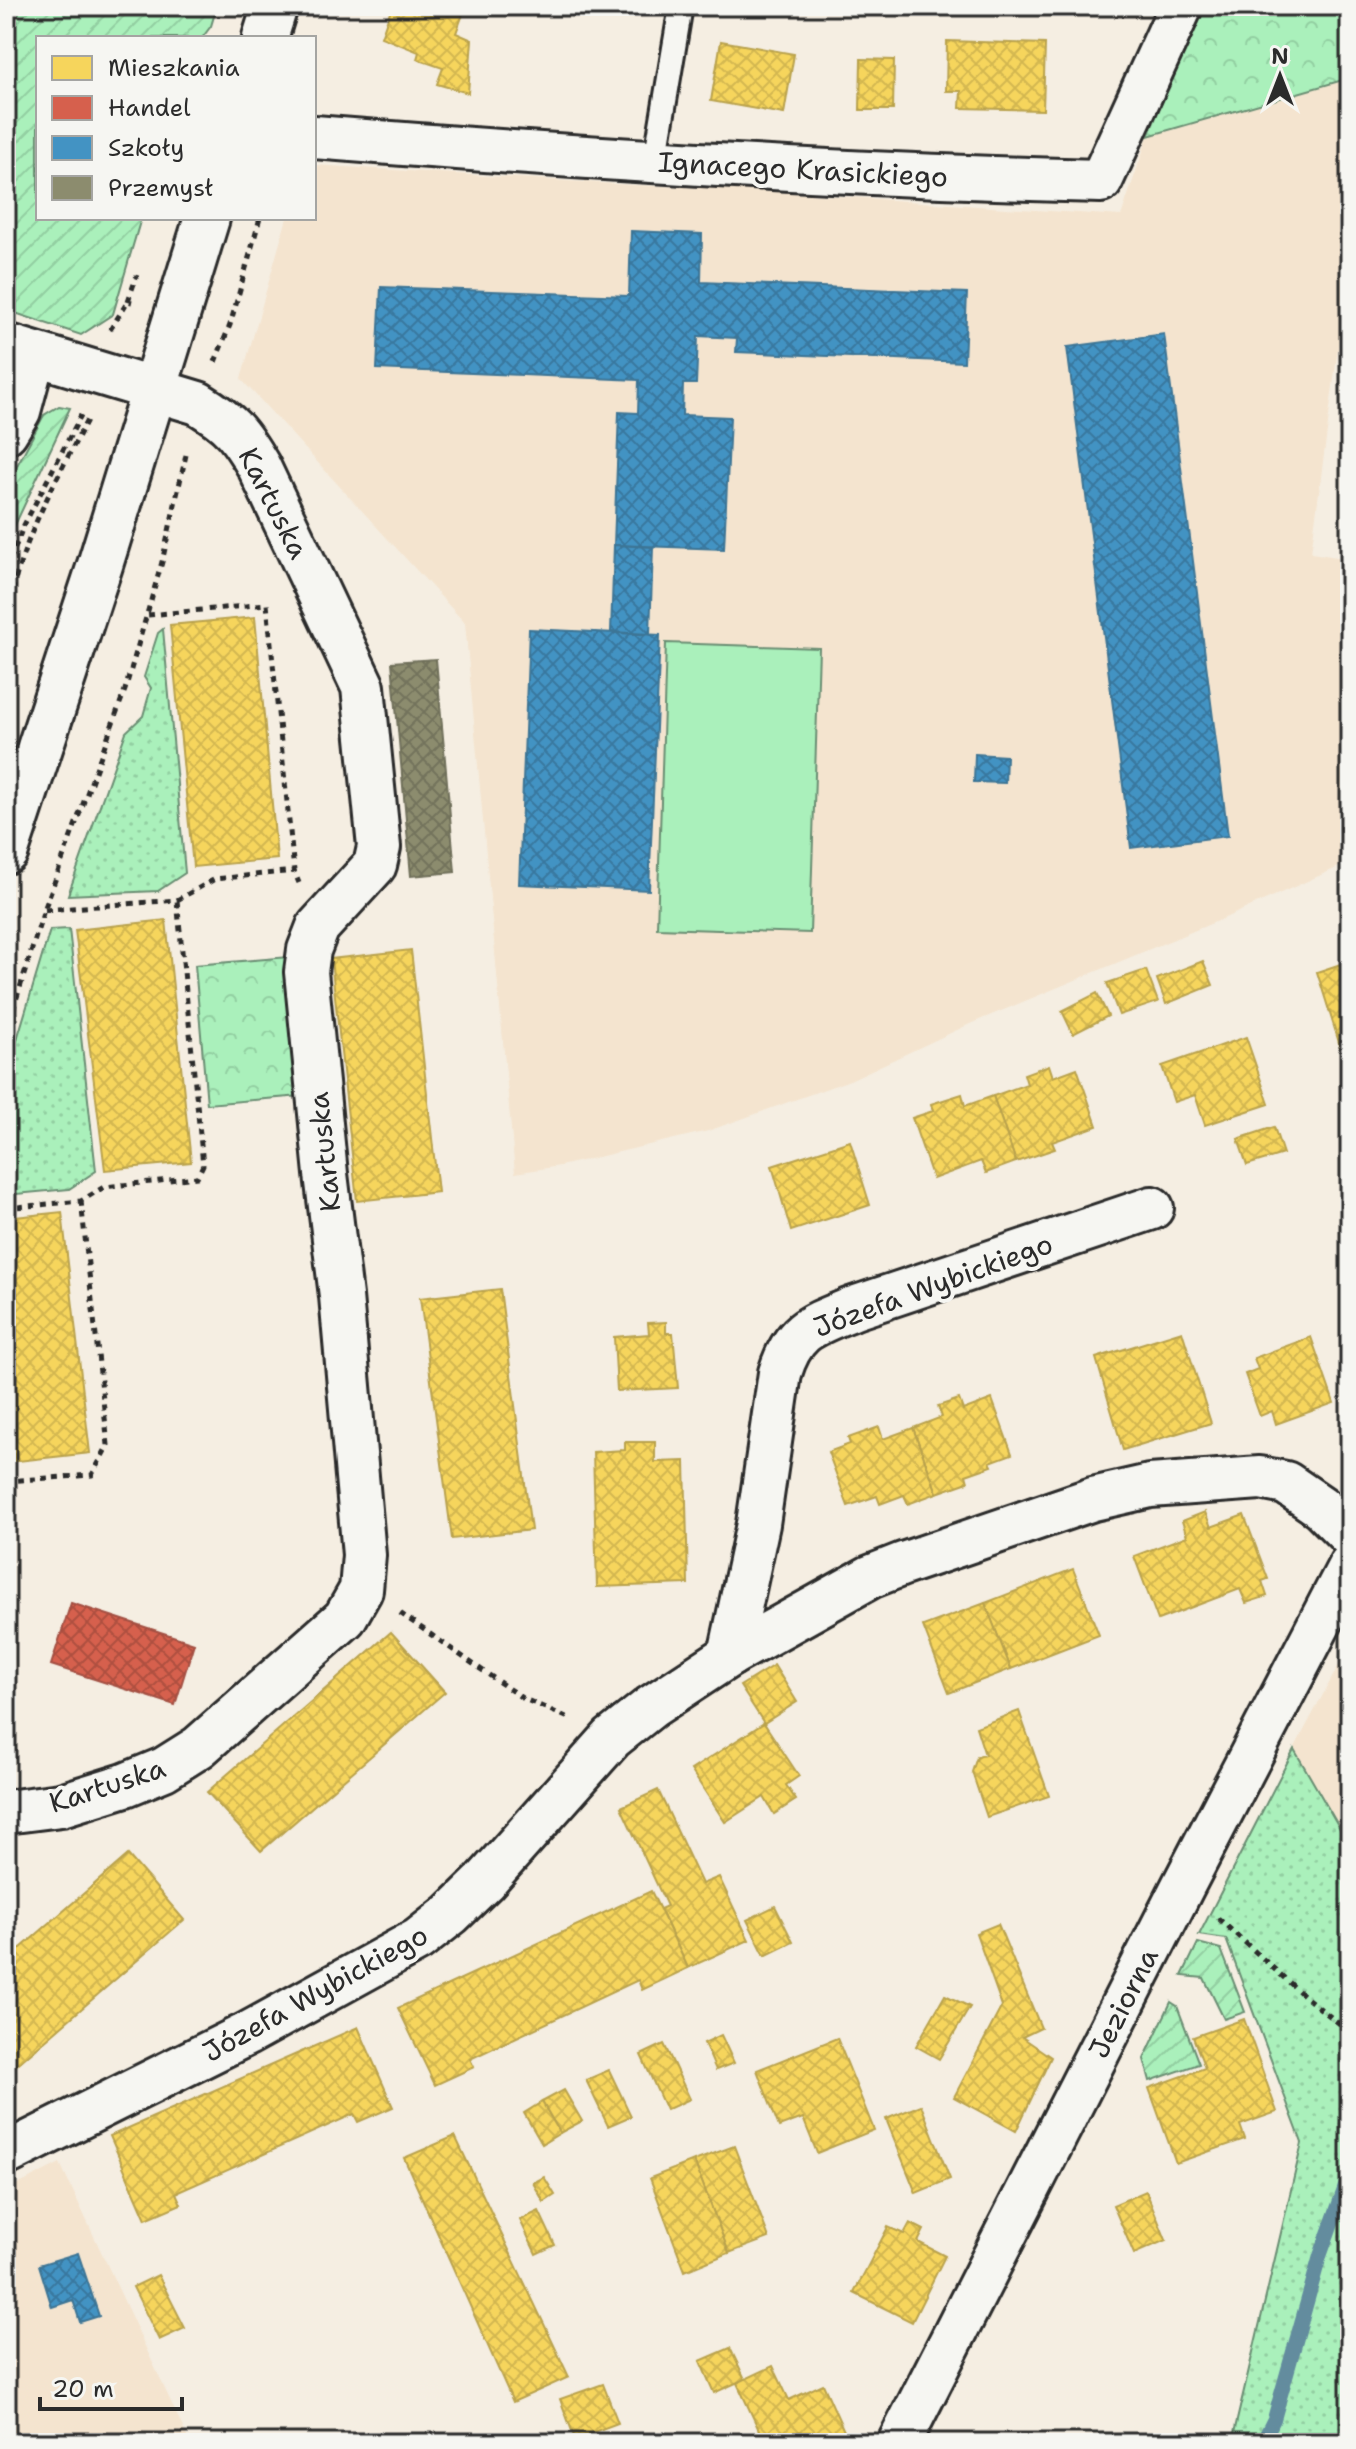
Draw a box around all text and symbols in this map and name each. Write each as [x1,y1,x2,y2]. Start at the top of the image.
legend [36,36,316,220]
north arrow [1240,36,1320,116]
text: N [1271,42,1289,71]
text: Mieszkania [108,52,240,84]
text: Handel [108,92,191,124]
text: Szkoły [108,132,184,164]
street label: Ignacego Krasickiego [657,142,949,196]
text: Przemysł [108,172,213,204]
street label: Kartuska [230,441,318,565]
street label: Kartuska [299,1090,349,1214]
street label: Józefa Wybickiego [808,1224,1058,1346]
street label: Kartuska [44,1748,170,1822]
street label: Józefa Wybickiego [196,1915,434,2071]
street label: Jeziorna [1079,1941,1167,2065]
scale bar [40,2361,182,2411]
text: 20 m [52,2373,114,2405]

